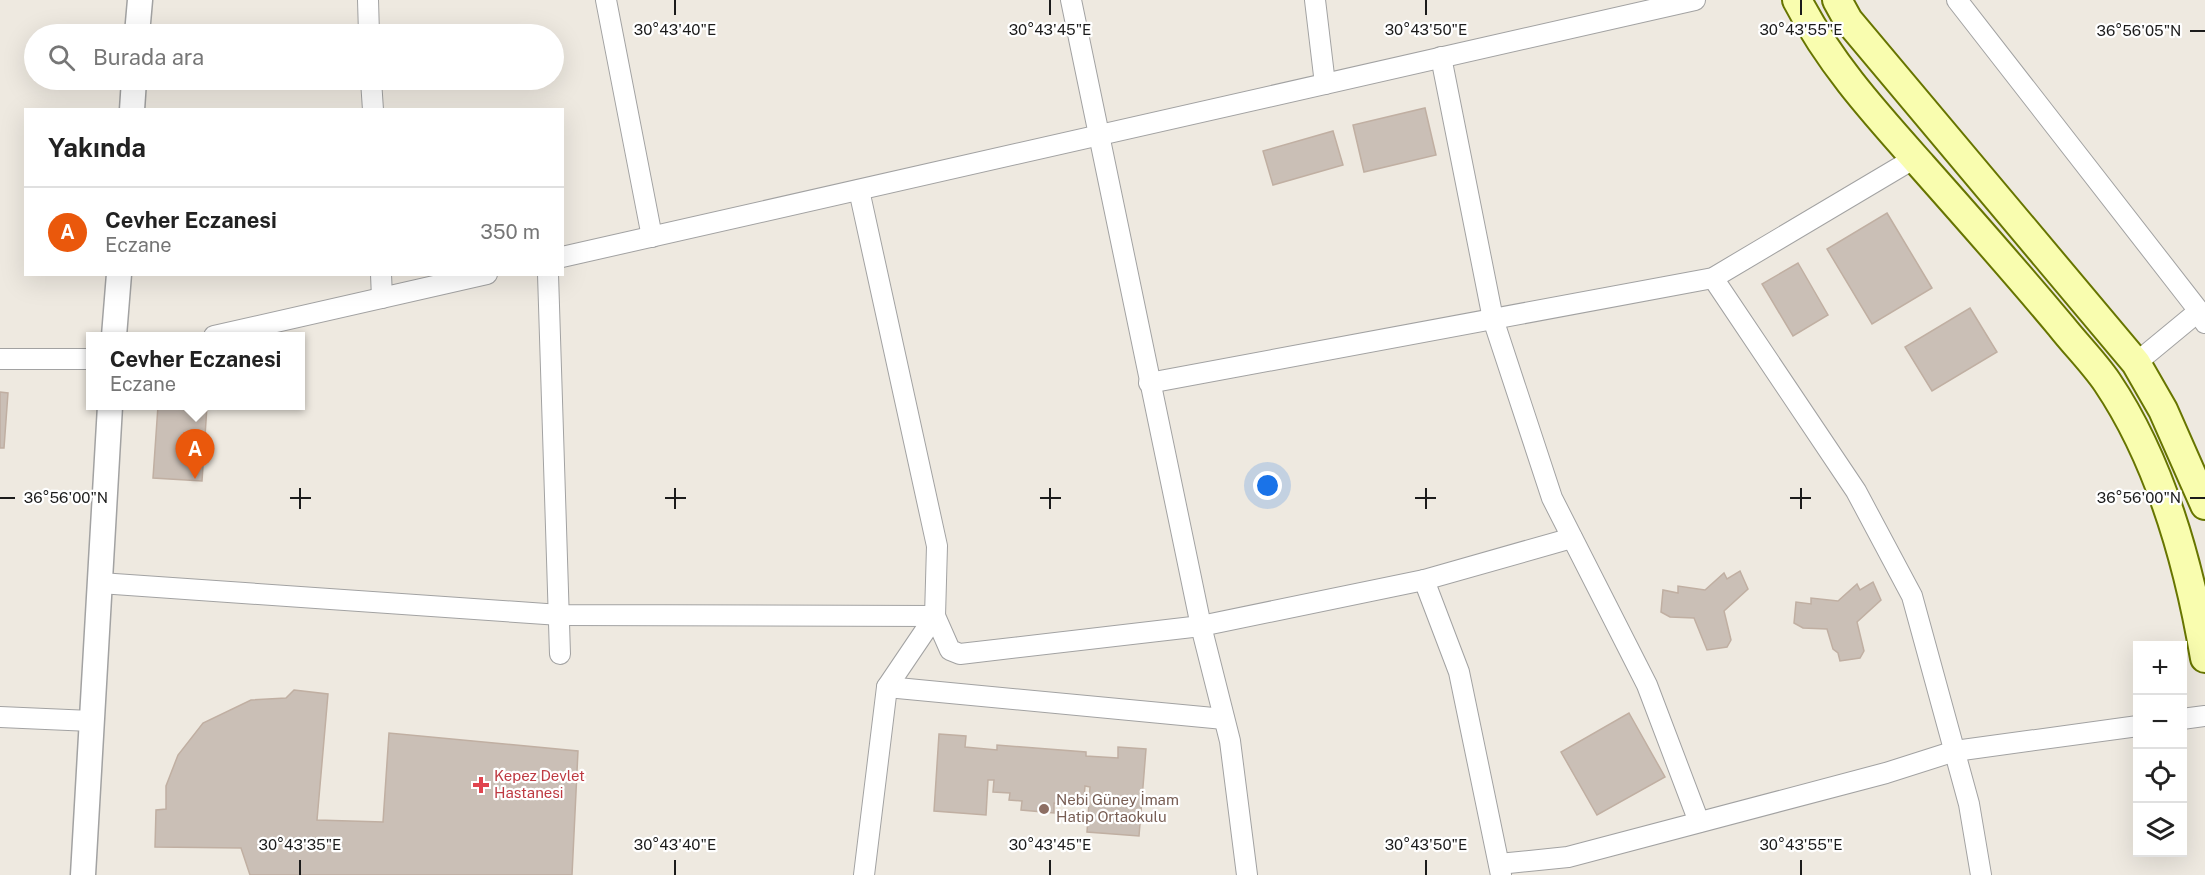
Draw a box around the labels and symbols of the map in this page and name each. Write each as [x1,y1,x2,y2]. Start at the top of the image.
text: 30°43'40"E [634,21,716,38]
text: 30°43'45"E [1009,21,1091,38]
text: 30°43'50"E [1385,21,1467,38]
text: 30°43'55"E [1760,21,1842,38]
text: 36°56'05"N [2097,22,2181,39]
pin: A [176,430,214,479]
your location [1253,471,1282,500]
text: 36°56'00"N [24,489,108,506]
text: 36°56'00"N [2097,489,2181,506]
place label: Kepez Devlet Hastanesi [494,767,585,801]
marker: Kepez Devlet Hastanesi [472,776,490,794]
place label: Nebi Güney İmam Hatip Ortaokulu [1056,790,1179,825]
marker: Nebi Güney İmam Hatip Ortaokulu [1037,802,1051,816]
text: 30°43'35"E [259,836,341,853]
text: 30°43'40"E [634,836,716,853]
text: 30°43'45"E [1009,836,1091,853]
text: 30°43'50"E [1385,836,1467,853]
text: 30°43'55"E [1760,836,1842,853]

